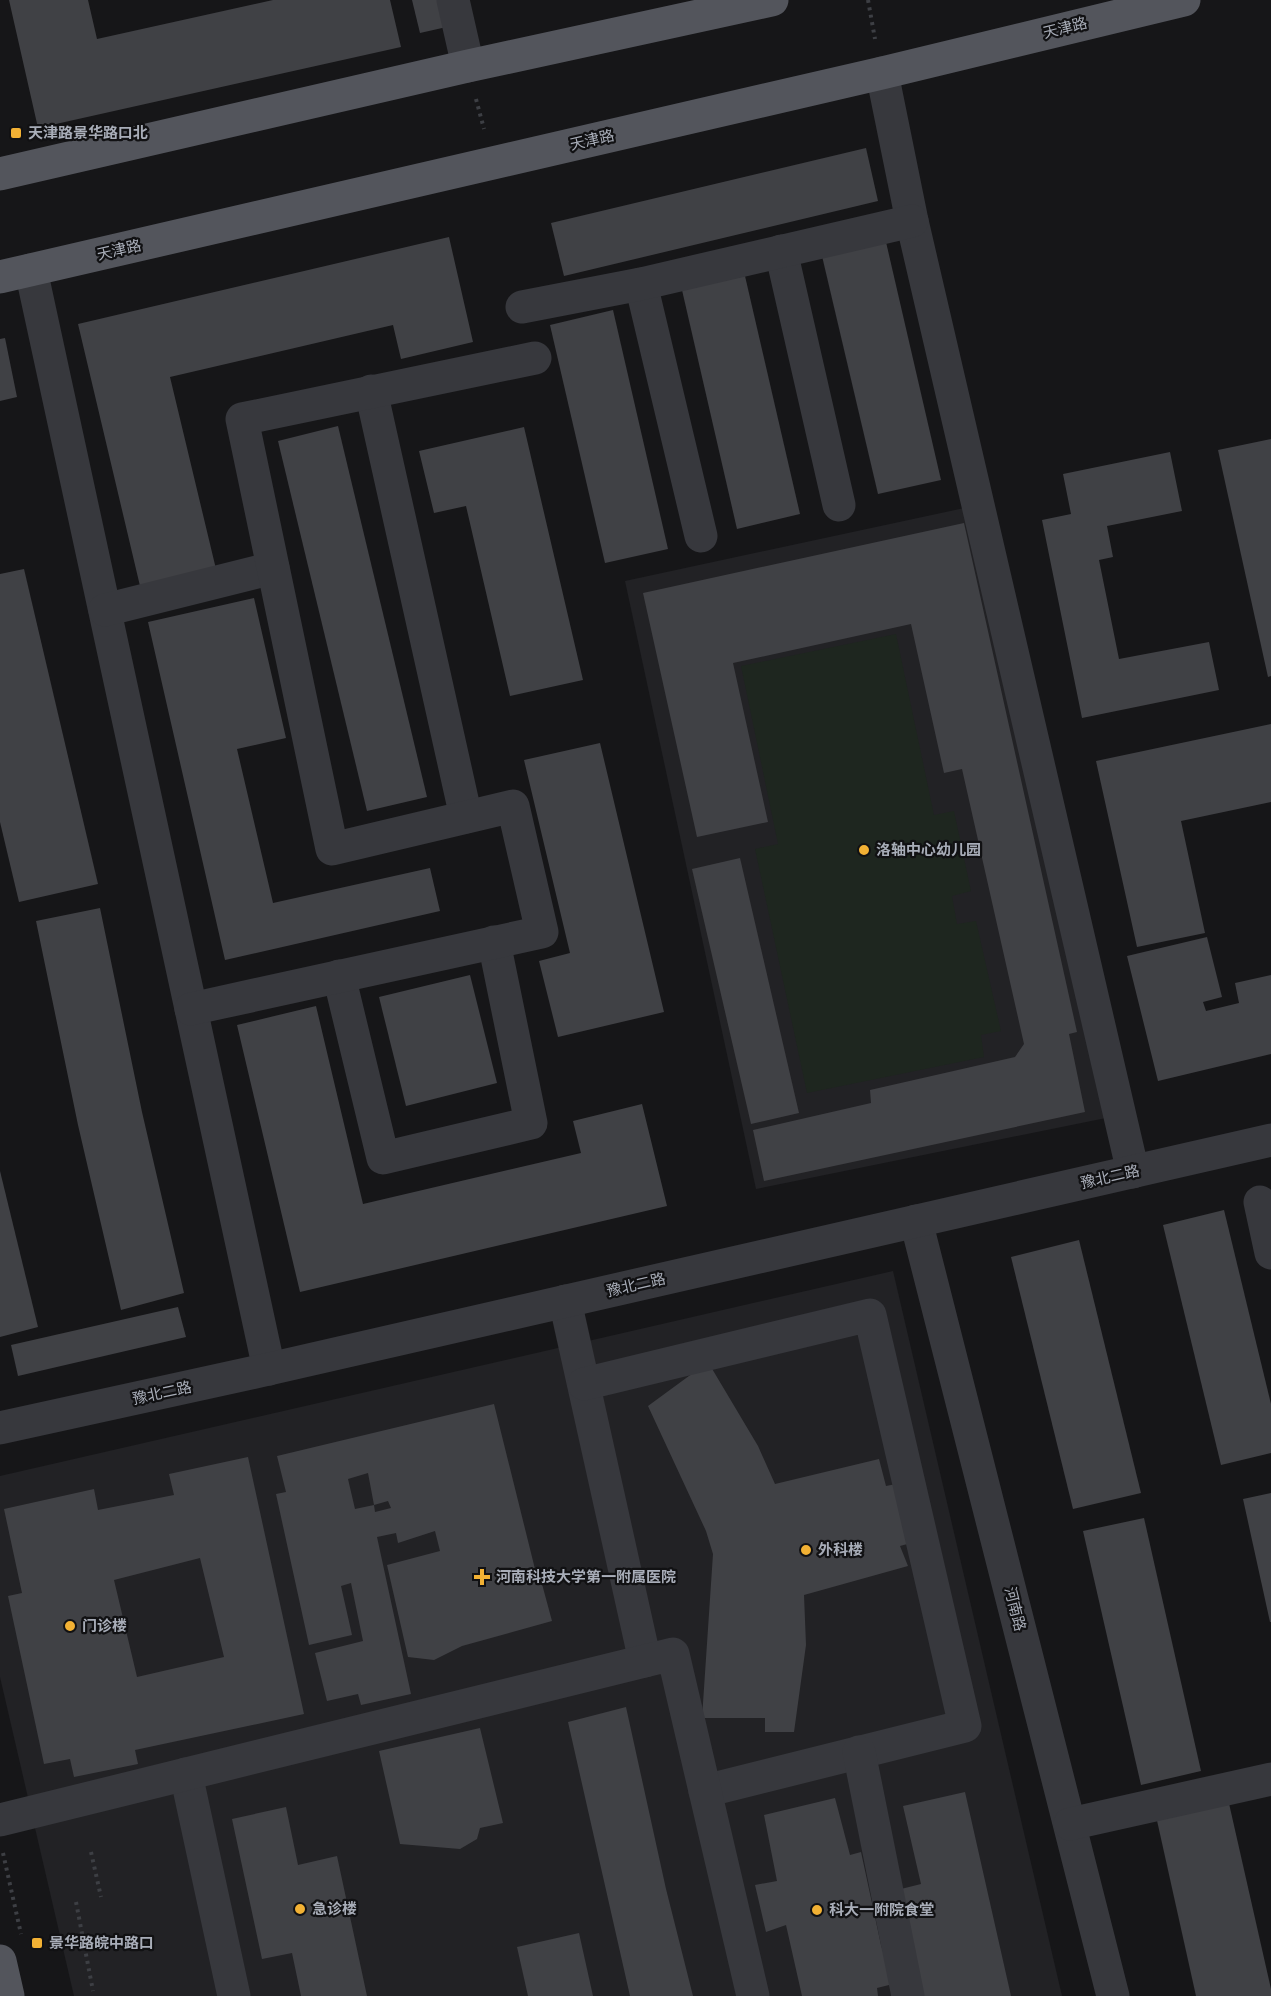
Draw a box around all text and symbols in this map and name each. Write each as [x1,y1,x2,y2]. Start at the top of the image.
street label: 天津路 [1041,14,1089,42]
place label: 天津路景华路口北 [28,124,148,142]
marker: 天津路景华路口北 [9,126,23,140]
street label: 天津路 [568,126,616,154]
street label: 天津路 [95,236,143,264]
place label: 洛轴中心幼儿园 [876,841,981,859]
marker: 洛轴中心幼儿园 [857,843,871,857]
street label: 豫北二路 [1079,1161,1141,1193]
street label: 豫北二路 [605,1269,667,1301]
street label: 豫北二路 [131,1378,193,1408]
place label: 外科楼 [818,1541,863,1559]
marker: 外科楼 [799,1543,813,1557]
marker: 河南科技大学第一附属医院 [473,1568,491,1586]
place label: 河南科技大学第一附属医院 [496,1568,676,1586]
street label: 河南路 [1001,1585,1029,1633]
place label: 门诊楼 [82,1617,127,1635]
marker: 门诊楼 [63,1619,77,1633]
place label: 急诊楼 [312,1900,357,1918]
place label: 科大一附院食堂 [829,1901,934,1919]
marker: 急诊楼 [293,1902,307,1916]
marker: 科大一附院食堂 [810,1903,824,1917]
place label: 景华路皖中路口 [49,1934,154,1952]
marker: 景华路皖中路口 [30,1936,44,1950]

